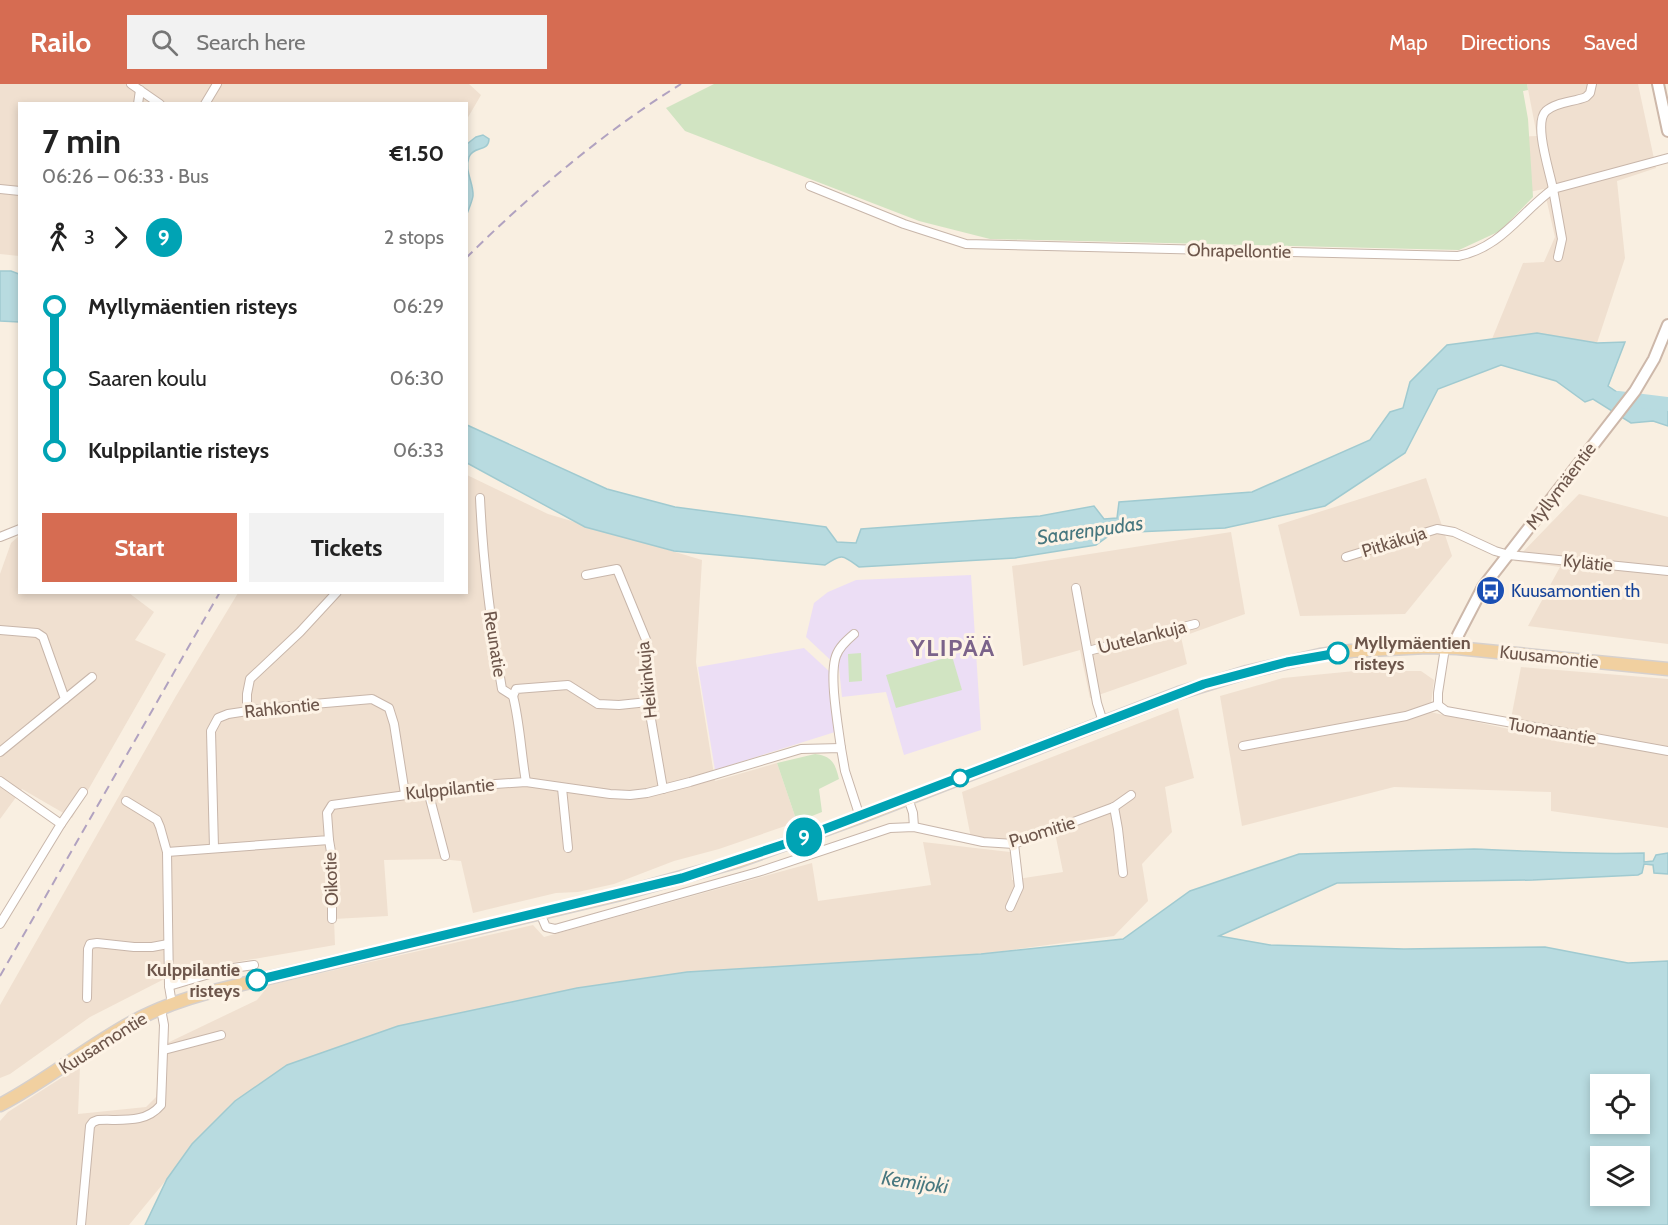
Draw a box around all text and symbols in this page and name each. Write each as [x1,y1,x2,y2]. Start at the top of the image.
search box [127,15,547,69]
text: Railo [30,25,91,59]
icon: search [148,26,181,59]
text: Search here [196,29,306,56]
text: Map [1389,30,1428,55]
text: Directions [1461,30,1550,55]
text: Saved [1583,30,1638,55]
text: 7 min [42,121,121,161]
text: €1.50 [390,140,444,167]
text: 06:26 – 06:33 · Bus [42,164,209,188]
icon: walk [42,221,75,254]
icon: forward [104,221,137,254]
text: 3 [84,225,95,249]
text: 9 [158,225,170,250]
text: 2 stops [384,225,444,249]
street label: Ohrapellontie [1187,239,1291,263]
text: Myllymäentien risteys [88,293,297,320]
text: 06:29 [393,294,444,318]
text: Saaren koulu [88,365,207,392]
text: 06:30 [390,366,444,390]
text: Kulppilantie risteys [88,437,269,464]
text: 06:33 [393,438,444,462]
street label: Myllymäentie [1521,438,1601,534]
water label: Saarenpudas [1035,511,1145,549]
button: Start [42,513,237,582]
button: Tickets [249,513,444,582]
street label: Pitkäkuja [1359,522,1429,562]
street label: Kylätie [1562,549,1614,577]
bus stop icon: Kuusamontien th [1474,575,1506,607]
place label: Kuusamontien th [1511,580,1640,602]
street label: Reunatie [479,609,511,679]
street label: Uutelankuja [1096,615,1189,659]
place label: Myllymäentien risteys [1354,632,1471,675]
district label: YLIPÄÄ [909,633,996,662]
street label: Heikinkuja [632,640,662,720]
street label: Kuusamontie [1498,641,1600,673]
marker: Myllymäentien risteys [1327,642,1349,664]
street label: Rahkontie [243,693,321,723]
street label: Tuomaantie [1506,712,1598,750]
unlabelled marker [951,769,969,787]
street label: Kulppilantie [404,773,496,805]
street label: Puomitie [1006,812,1078,852]
line badge: 9 [784,818,824,856]
text: 9 [798,825,810,850]
street label: Oikotie [319,852,343,906]
place label: Kulppilantie risteys [146,959,240,1002]
marker: Kulppilantie risteys [246,969,268,991]
street label: Kuusamontie [55,1007,151,1079]
map controls [1590,1074,1650,1206]
button: locate [1590,1074,1650,1134]
button: layers [1590,1146,1650,1206]
water label: Kemijoki [880,1165,951,1199]

